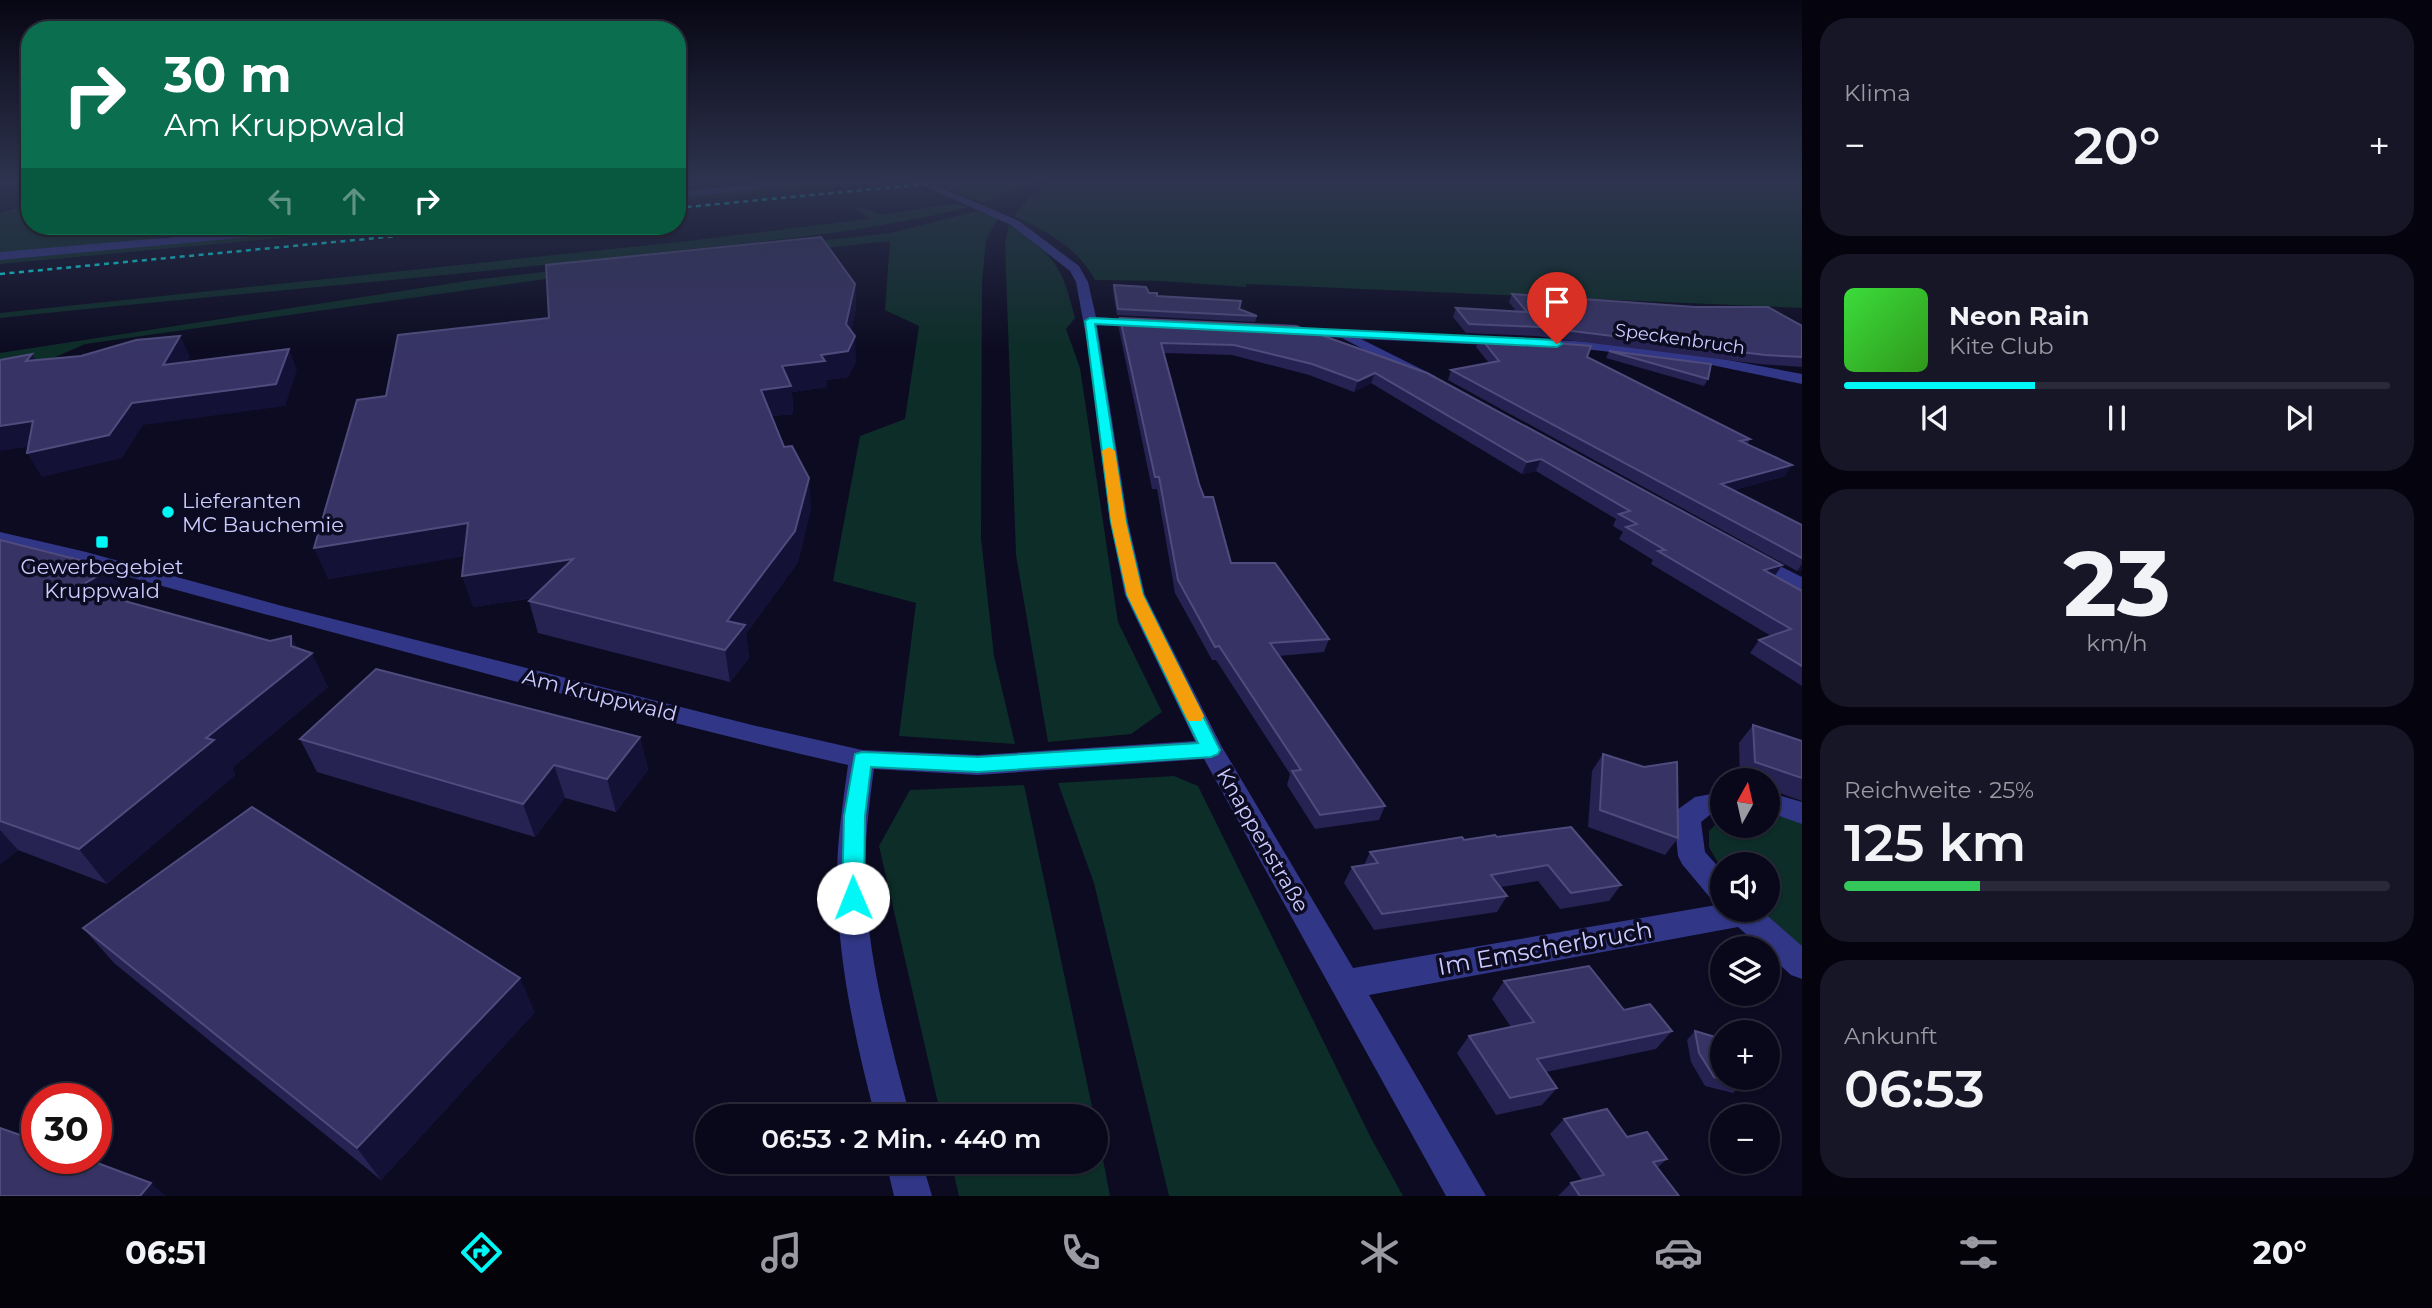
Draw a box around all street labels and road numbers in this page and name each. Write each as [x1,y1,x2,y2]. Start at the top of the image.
street label: Speckenbruch [1613,319,1747,359]
street label: Am Kruppwald [520,664,680,726]
street label: Knappenstraße [1212,764,1314,916]
street label: Im Emscherbruch [1435,915,1655,981]

